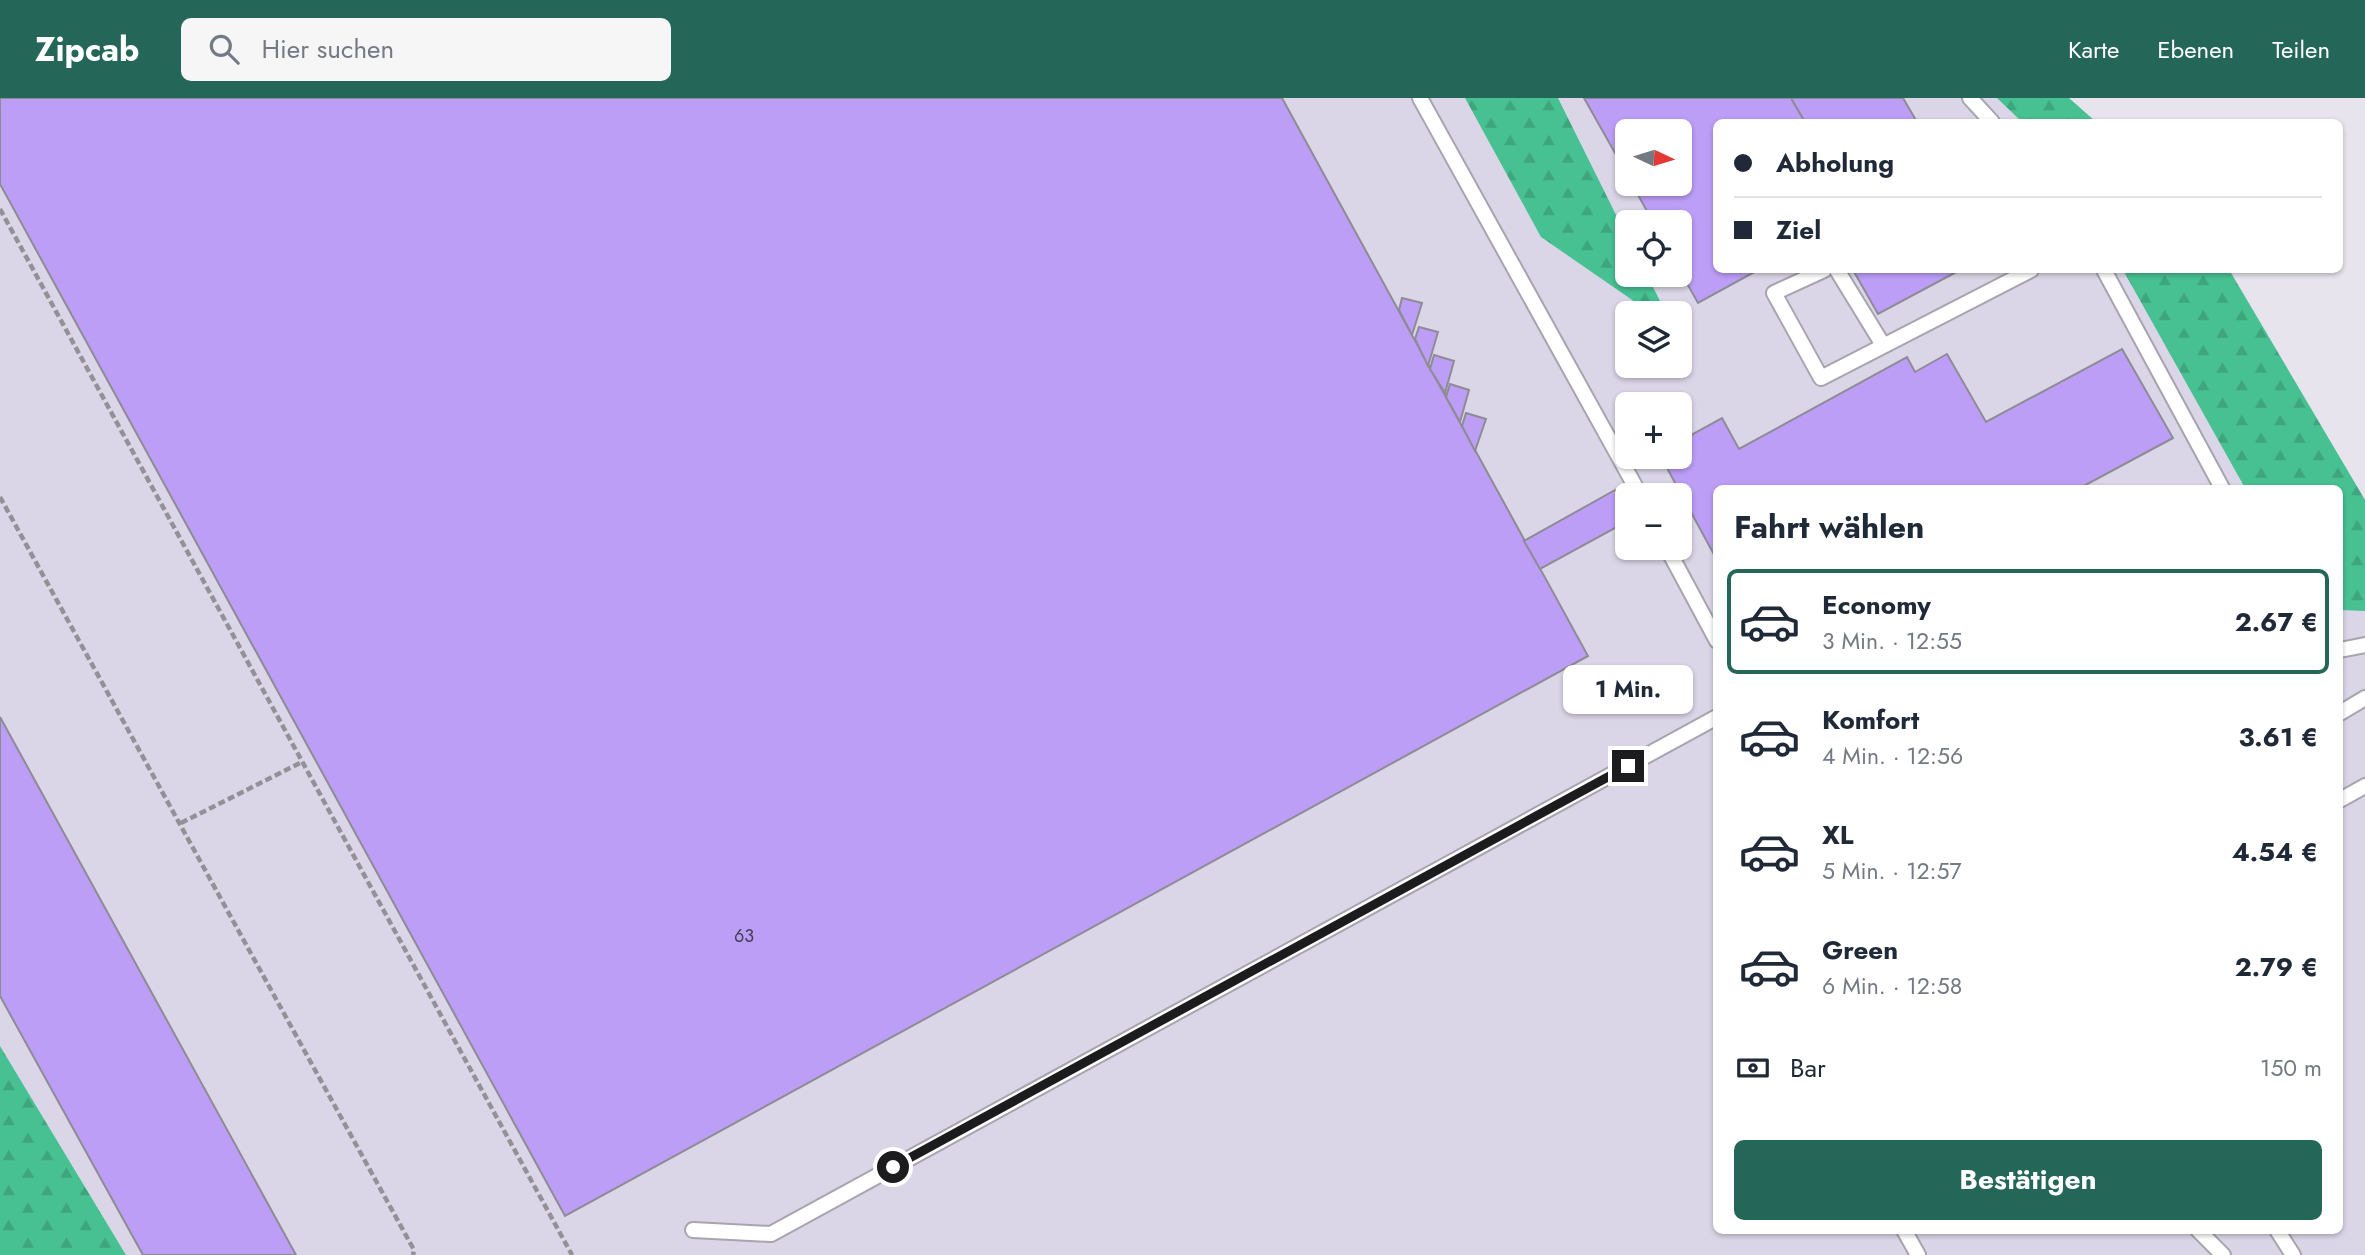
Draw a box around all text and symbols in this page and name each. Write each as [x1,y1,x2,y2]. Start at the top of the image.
search box [181,18,671,81]
text: Zipcab [35,26,139,73]
icon: search [205,30,243,68]
text: Hier suchen [261,30,394,68]
text: Karte [2068,32,2119,67]
text: Ebenen [2157,32,2234,67]
text: Teilen [2272,32,2330,67]
north arrow [1615,119,1692,196]
map controls [1615,119,1692,560]
text: Abholung [1776,144,1894,182]
button: locate [1615,210,1692,287]
text: Ziel [1776,211,1821,249]
button: layers [1615,301,1692,378]
button: + [1615,392,1692,469]
button: − [1615,483,1692,560]
text: Fahrt wählen [1734,504,1924,550]
text: Economy [1822,586,1931,624]
icon: car [1738,590,1801,653]
text: 2.67 € [2235,603,2318,641]
text: 3 Min. · 12:55 [1822,624,1962,658]
callout: 1 Min. [1563,664,1693,714]
text: 1 Min. [1595,672,1661,706]
text: Komfort [1822,701,1919,739]
icon: car [1738,705,1801,768]
text: 3.61 € [2238,718,2318,756]
text: 4 Min. · 12:56 [1822,739,1963,773]
route end [1612,750,1644,782]
text: XL [1822,816,1854,854]
icon: car [1738,820,1801,883]
text: 4.54 € [2232,833,2318,871]
text: 5 Min. · 12:57 [1822,854,1962,888]
house number: 63 [734,923,754,949]
text: Green [1822,931,1898,969]
icon: car [1738,935,1801,998]
text: 2.79 € [2235,948,2318,986]
text: 6 Min. · 12:58 [1822,969,1962,1003]
icon: cash [1734,1049,1772,1087]
text: Bar [1790,1049,1826,1087]
text: 150 m [2260,1051,2322,1085]
button: Bestätigen [1734,1140,2322,1220]
route start [877,1151,909,1183]

